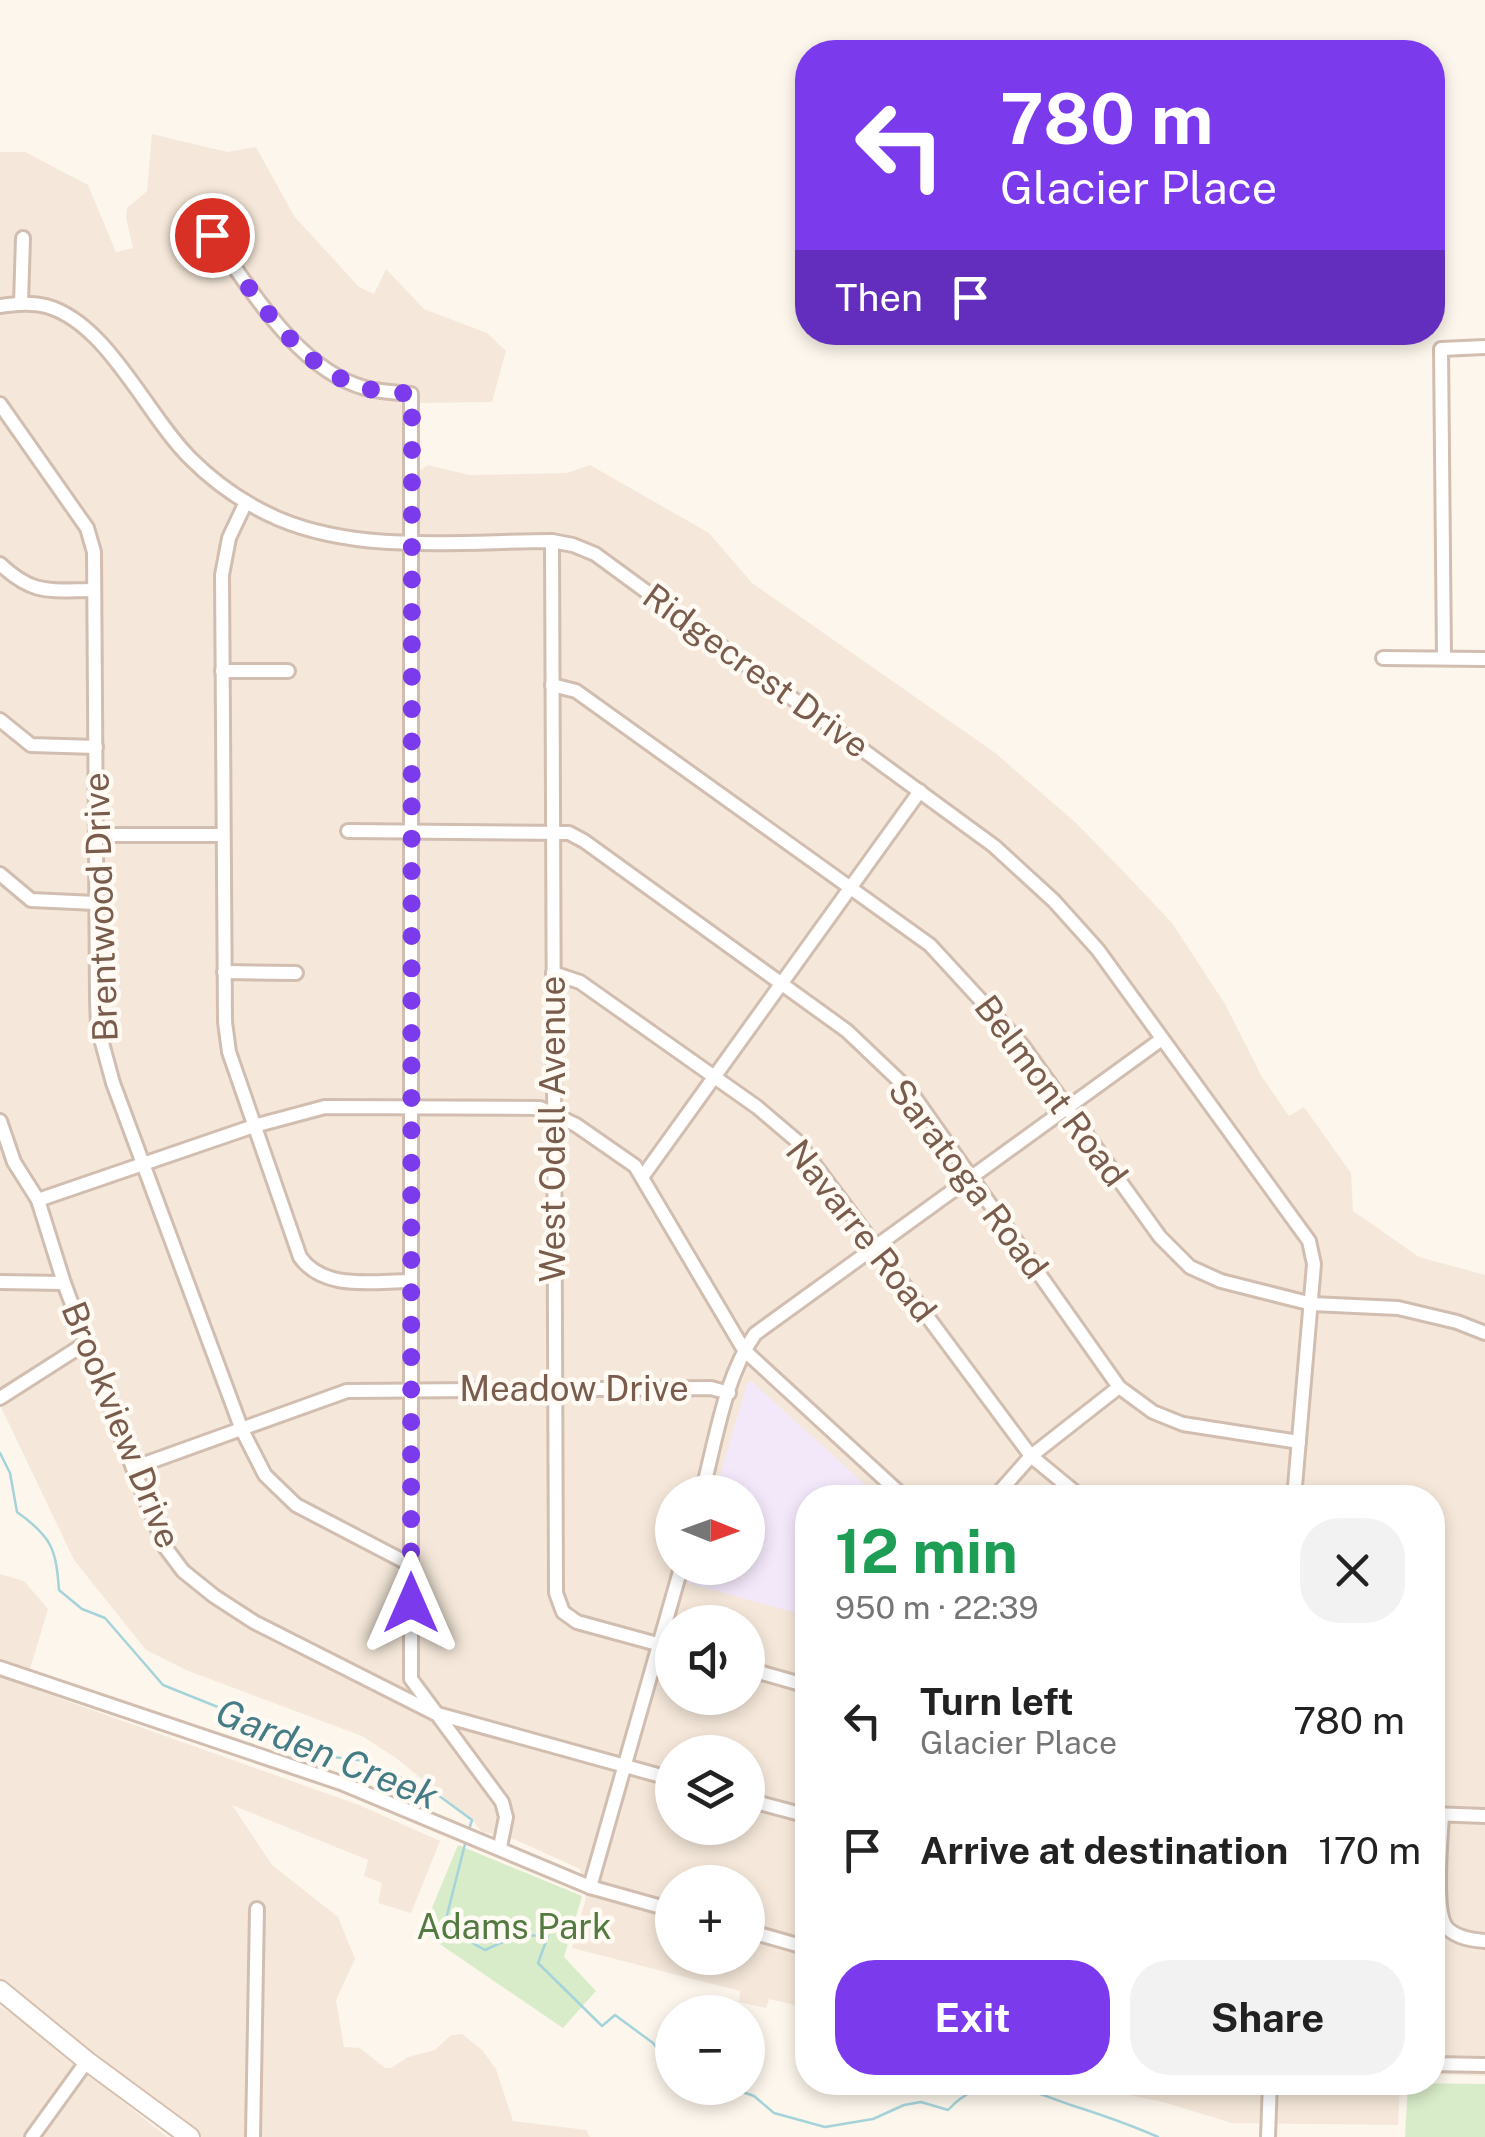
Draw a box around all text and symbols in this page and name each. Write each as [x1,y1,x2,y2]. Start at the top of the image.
text: 780 m [1000,77,1214,160]
icon: left [835,80,965,210]
text: Glacier Place [1000,161,1277,214]
pin [170,193,255,278]
icon: arrive [185,208,240,263]
icon: arrive [943,270,998,325]
text: Then [835,275,923,320]
street label: Ridgecrest Drive [635,575,877,766]
street label: Brentwood Drive [75,772,126,1042]
street label: West Odell Avenue [532,976,573,1282]
street label: Belmont Road [966,987,1136,1194]
street label: Saratoga Road [880,1071,1057,1287]
street label: Navarre Road [778,1132,945,1330]
street label: Brookview Drive [53,1296,190,1554]
street label: Meadow Drive [459,1368,689,1409]
north arrow [655,1475,765,1585]
map controls [655,1475,765,2105]
text: 12 min [835,1516,1018,1587]
button: close [1300,1518,1405,1623]
position arrow [359,1551,463,1655]
text: 950 m · 22:39 [835,1589,1039,1626]
button: sound [655,1605,765,1715]
text: Turn left [920,1679,1074,1724]
water label: Garden Creek [210,1689,445,1819]
icon: left [835,1693,890,1748]
text: 780 m [1293,1698,1405,1743]
text: Glacier Place [920,1724,1117,1761]
button: layers [655,1735,765,1845]
icon: arrive [835,1823,890,1878]
text: Arrive at destination [920,1828,1288,1873]
text: 170 m [1318,1828,1421,1873]
button: + [655,1865,765,1975]
park label: Adams Park [416,1906,612,1947]
button: Exit [835,1960,1110,2075]
button: Share [1130,1960,1405,2075]
button: − [655,1995,765,2105]

